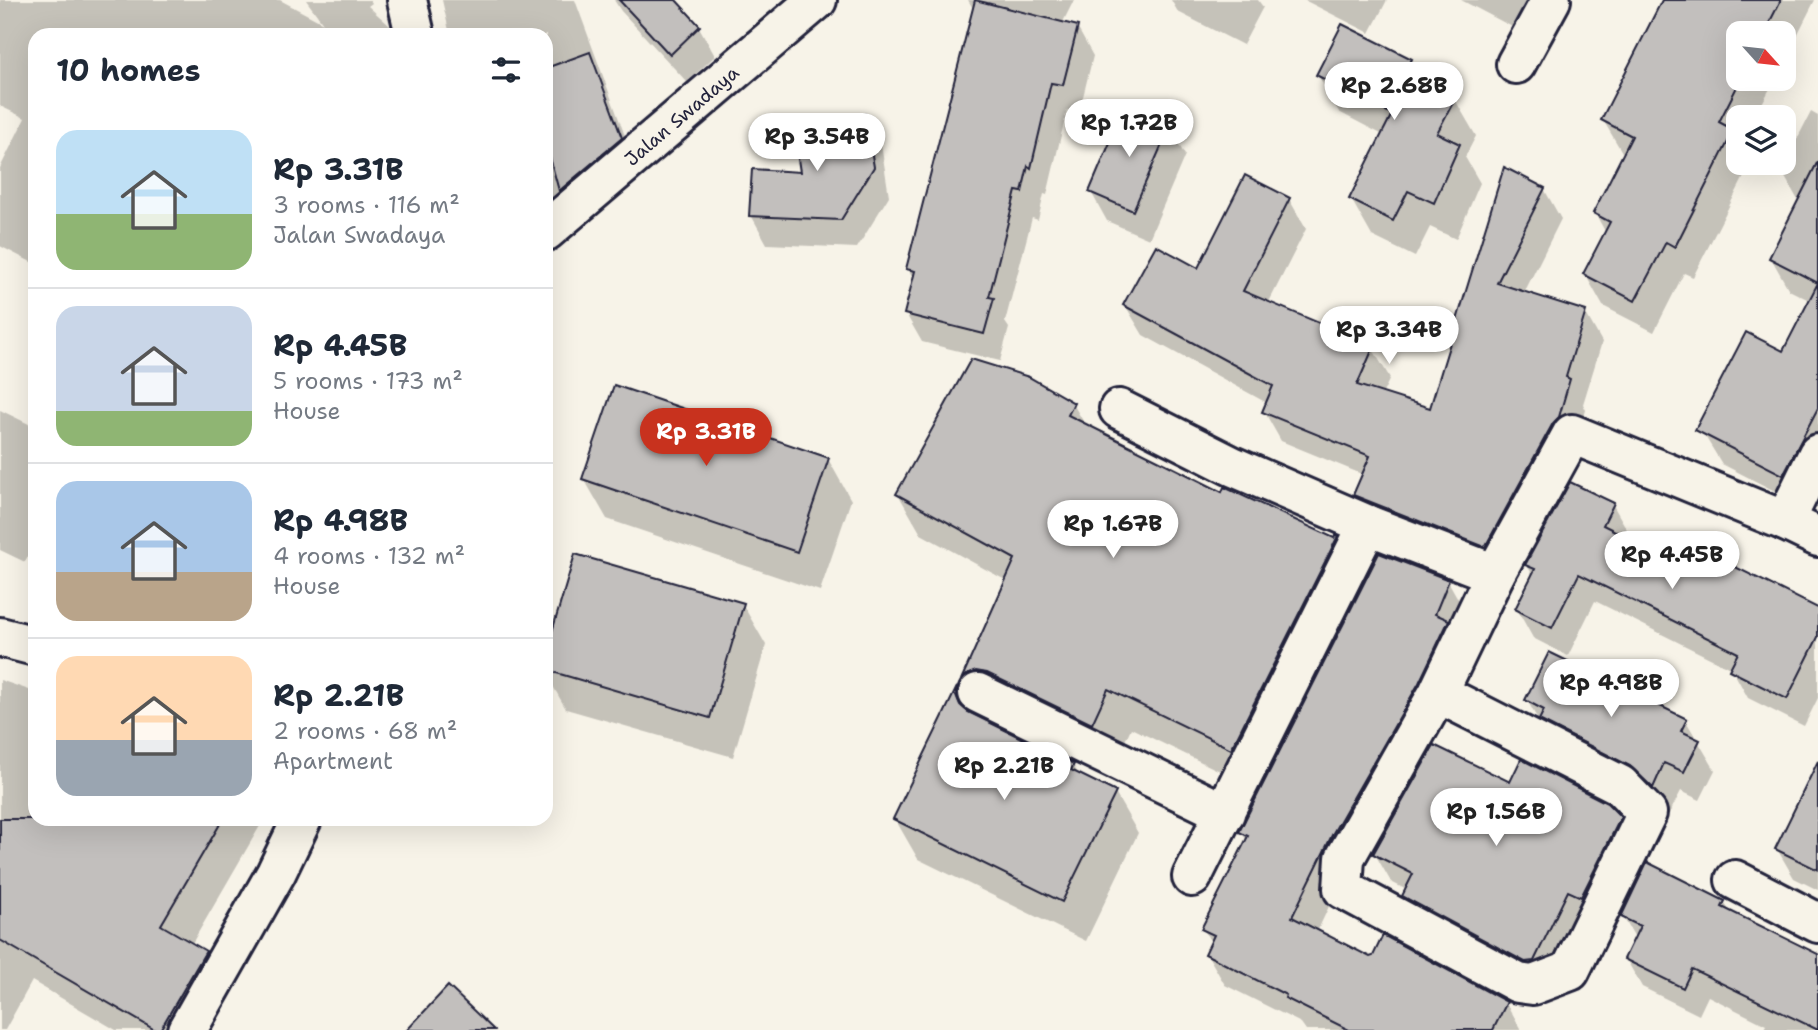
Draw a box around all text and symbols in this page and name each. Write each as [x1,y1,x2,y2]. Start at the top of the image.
north arrow [1726,21,1796,91]
map controls [1726,21,1796,175]
text: 10 homes [56,50,201,91]
icon: filters [487,51,525,89]
street label: Jalan Swadaya [619,60,744,171]
pin: Rp 2.68B [1322,62,1466,122]
text: Rp 2.68B [1340,70,1448,100]
pin: Rp 1.72B [1057,100,1201,159]
button: layers [1726,105,1796,175]
text: Rp 1.72B [1081,107,1177,137]
pin: Rp 3.54B [745,114,889,173]
text: Rp 3.54B [764,121,870,151]
text: Rp 3.31B [273,149,404,190]
icon: home [112,158,196,242]
text: 3 rooms · 116 m² [273,190,460,220]
text: Jalan Swadaya [273,220,445,250]
pin: Rp 3.34B [1317,306,1461,366]
text: Rp 3.34B [1336,314,1442,344]
text: Rp 4.45B [273,325,407,366]
icon: home [112,334,196,418]
text: 5 rooms · 173 m² [273,366,463,396]
text: House [273,396,341,426]
pin: Rp 3.31B [634,408,778,468]
text: Rp 3.31B [656,416,756,446]
text: Rp 4.98B [273,500,408,541]
pin: Rp 1.67B [1041,500,1185,560]
text: Rp 1.67B [1063,508,1163,538]
icon: home [112,509,196,593]
pin: Rp 4.45B [1600,532,1744,591]
text: Rp 4.45B [1621,539,1723,569]
text: 4 rooms · 132 m² [273,541,465,571]
text: House [273,571,341,601]
pin: Rp 4.98B [1539,660,1683,719]
text: Rp 4.98B [1559,667,1663,697]
text: Rp 2.21B [273,675,404,716]
icon: home [112,684,196,768]
text: 2 rooms · 68 m² [273,716,457,746]
pin: Rp 2.21B [932,742,1076,802]
text: Apartment [273,746,393,776]
text: Rp 2.21B [954,750,1054,780]
pin: Rp 1.56B [1424,788,1568,848]
text: Rp 1.56B [1446,796,1546,826]

